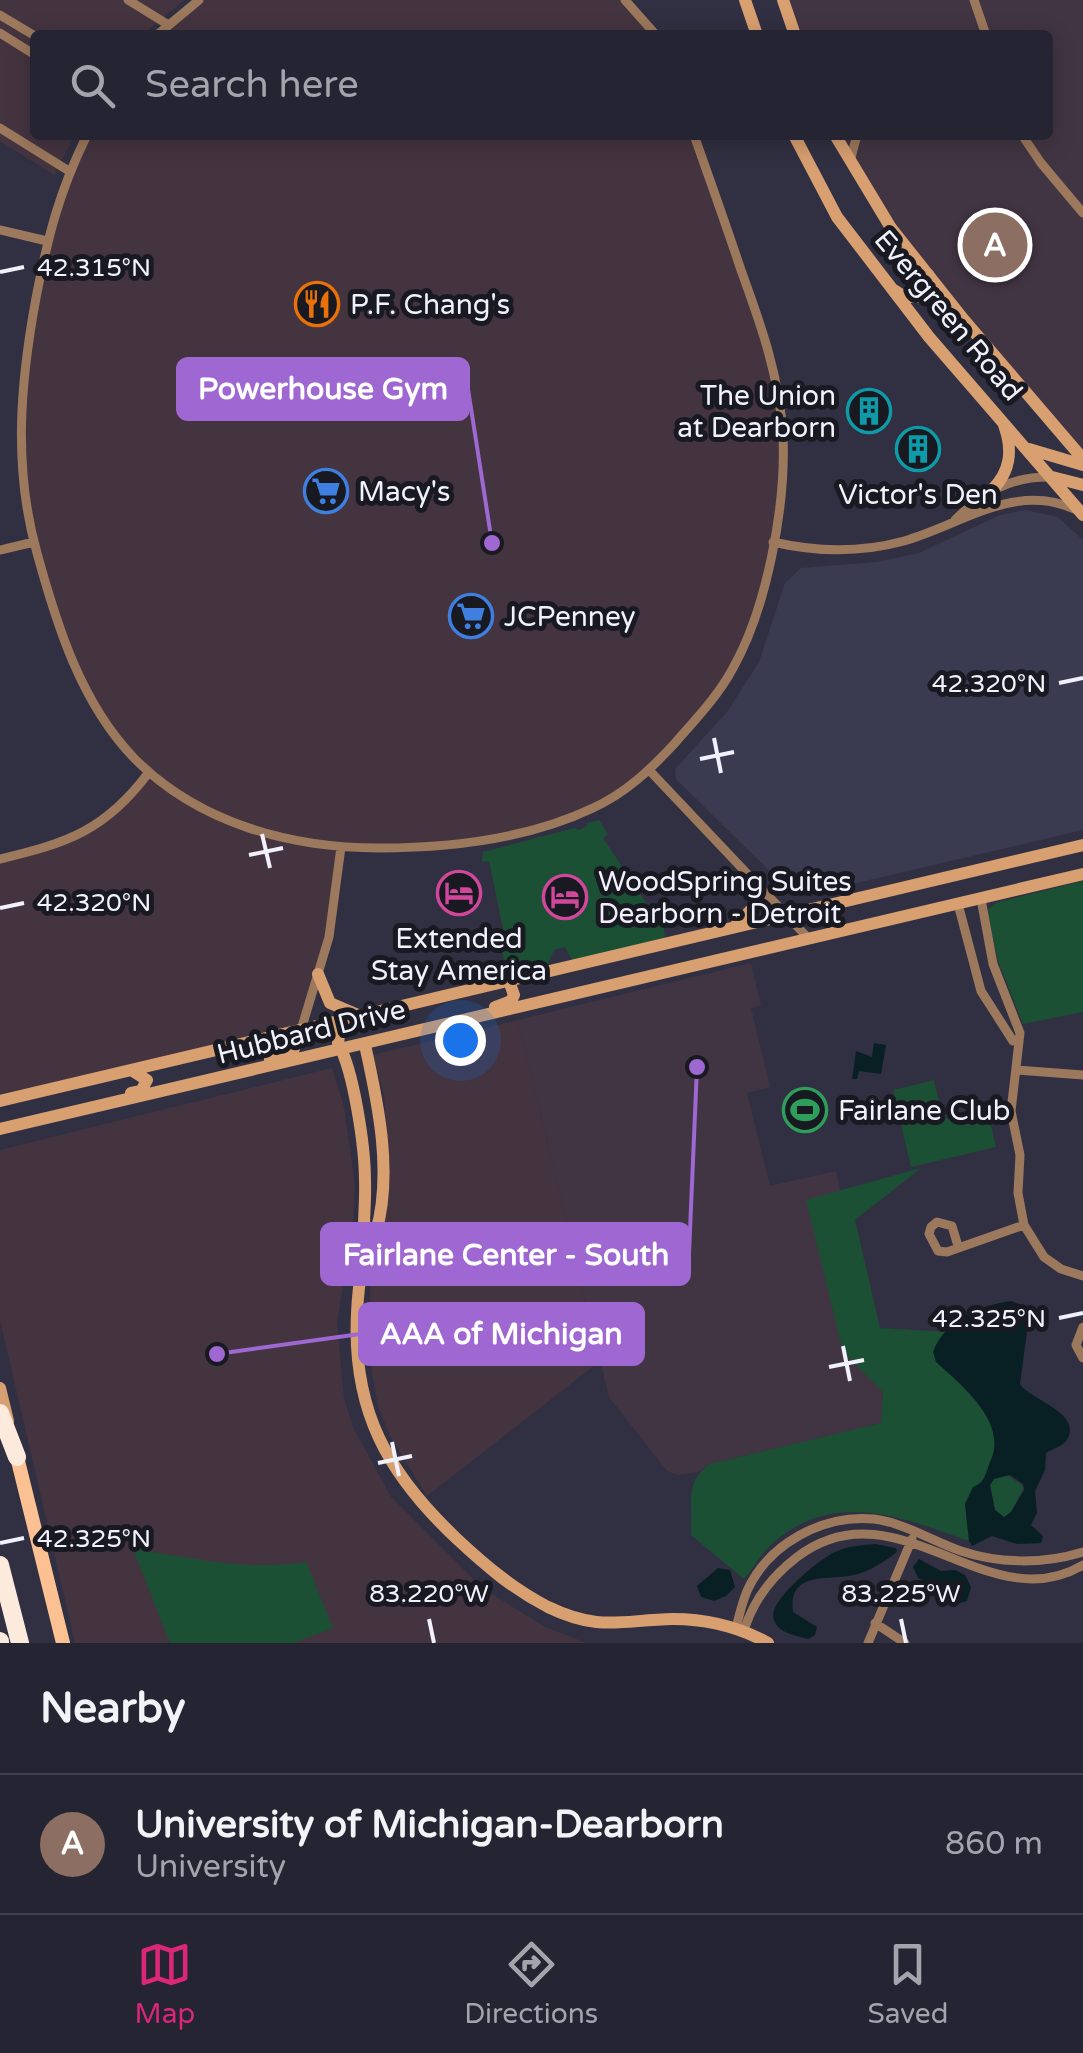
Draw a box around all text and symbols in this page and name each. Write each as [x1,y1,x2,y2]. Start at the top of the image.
search box [30,30,1053,140]
icon: search [65,58,120,113]
text: Search here [145,62,359,108]
pin: A [962,208,1028,282]
street label: Evergreen Road [867,223,1030,408]
text: 42.315°N [37,253,151,283]
restaurant icon: P.F. Chang's [294,281,340,327]
place label: P.F. Chang's [350,288,510,322]
callout: Powerhouse Gym [178,359,468,419]
text: Powerhouse Gym [198,371,448,408]
place label: The Union at Dearborn [677,379,836,445]
building icon: The Union at Dearborn [846,388,892,434]
building icon: Victor's Den [895,426,941,472]
supermarket icon: Macy's [303,468,349,514]
place label: Macy's [358,475,450,509]
place label: Victor's Den [838,478,998,512]
supermarket icon: JCPenney [448,593,494,639]
place label: JCPenney [504,600,636,634]
text: 42.320°N [932,669,1046,699]
place label: WoodSpring Suites Dearborn - Detroit [598,865,852,931]
hotel icon: Extended Stay America [436,870,482,916]
hotel icon: WoodSpring Suites Dearborn - Detroit [542,874,588,920]
text: 42.320°N [37,888,151,918]
place label: Extended Stay America [371,922,547,988]
street label: Hubbard Drive [213,992,409,1072]
your location [435,1015,486,1066]
sports icon: Fairlane Club [782,1087,828,1133]
place label: Fairlane Club [838,1094,1010,1128]
callout: Fairlane Center - South [322,1224,689,1284]
text: Fairlane Center - South [343,1237,669,1274]
callout: AAA of Michigan [360,1304,643,1364]
text: 42.325°N [932,1304,1046,1334]
text: AAA of Michigan [379,1316,623,1353]
text: 42.325°N [37,1524,151,1554]
text: 83.220°W [369,1579,489,1609]
text: 83.225°W [841,1579,961,1609]
text: Nearby [40,1683,185,1734]
text: University of Michigan-Dearborn [135,1802,724,1848]
text: A [61,1825,84,1863]
text: 860 m [945,1825,1043,1863]
text: University [135,1848,286,1886]
tab: Map [135,1937,195,2031]
tab: Directions [464,1937,598,2031]
tab: Saved [867,1937,948,2031]

